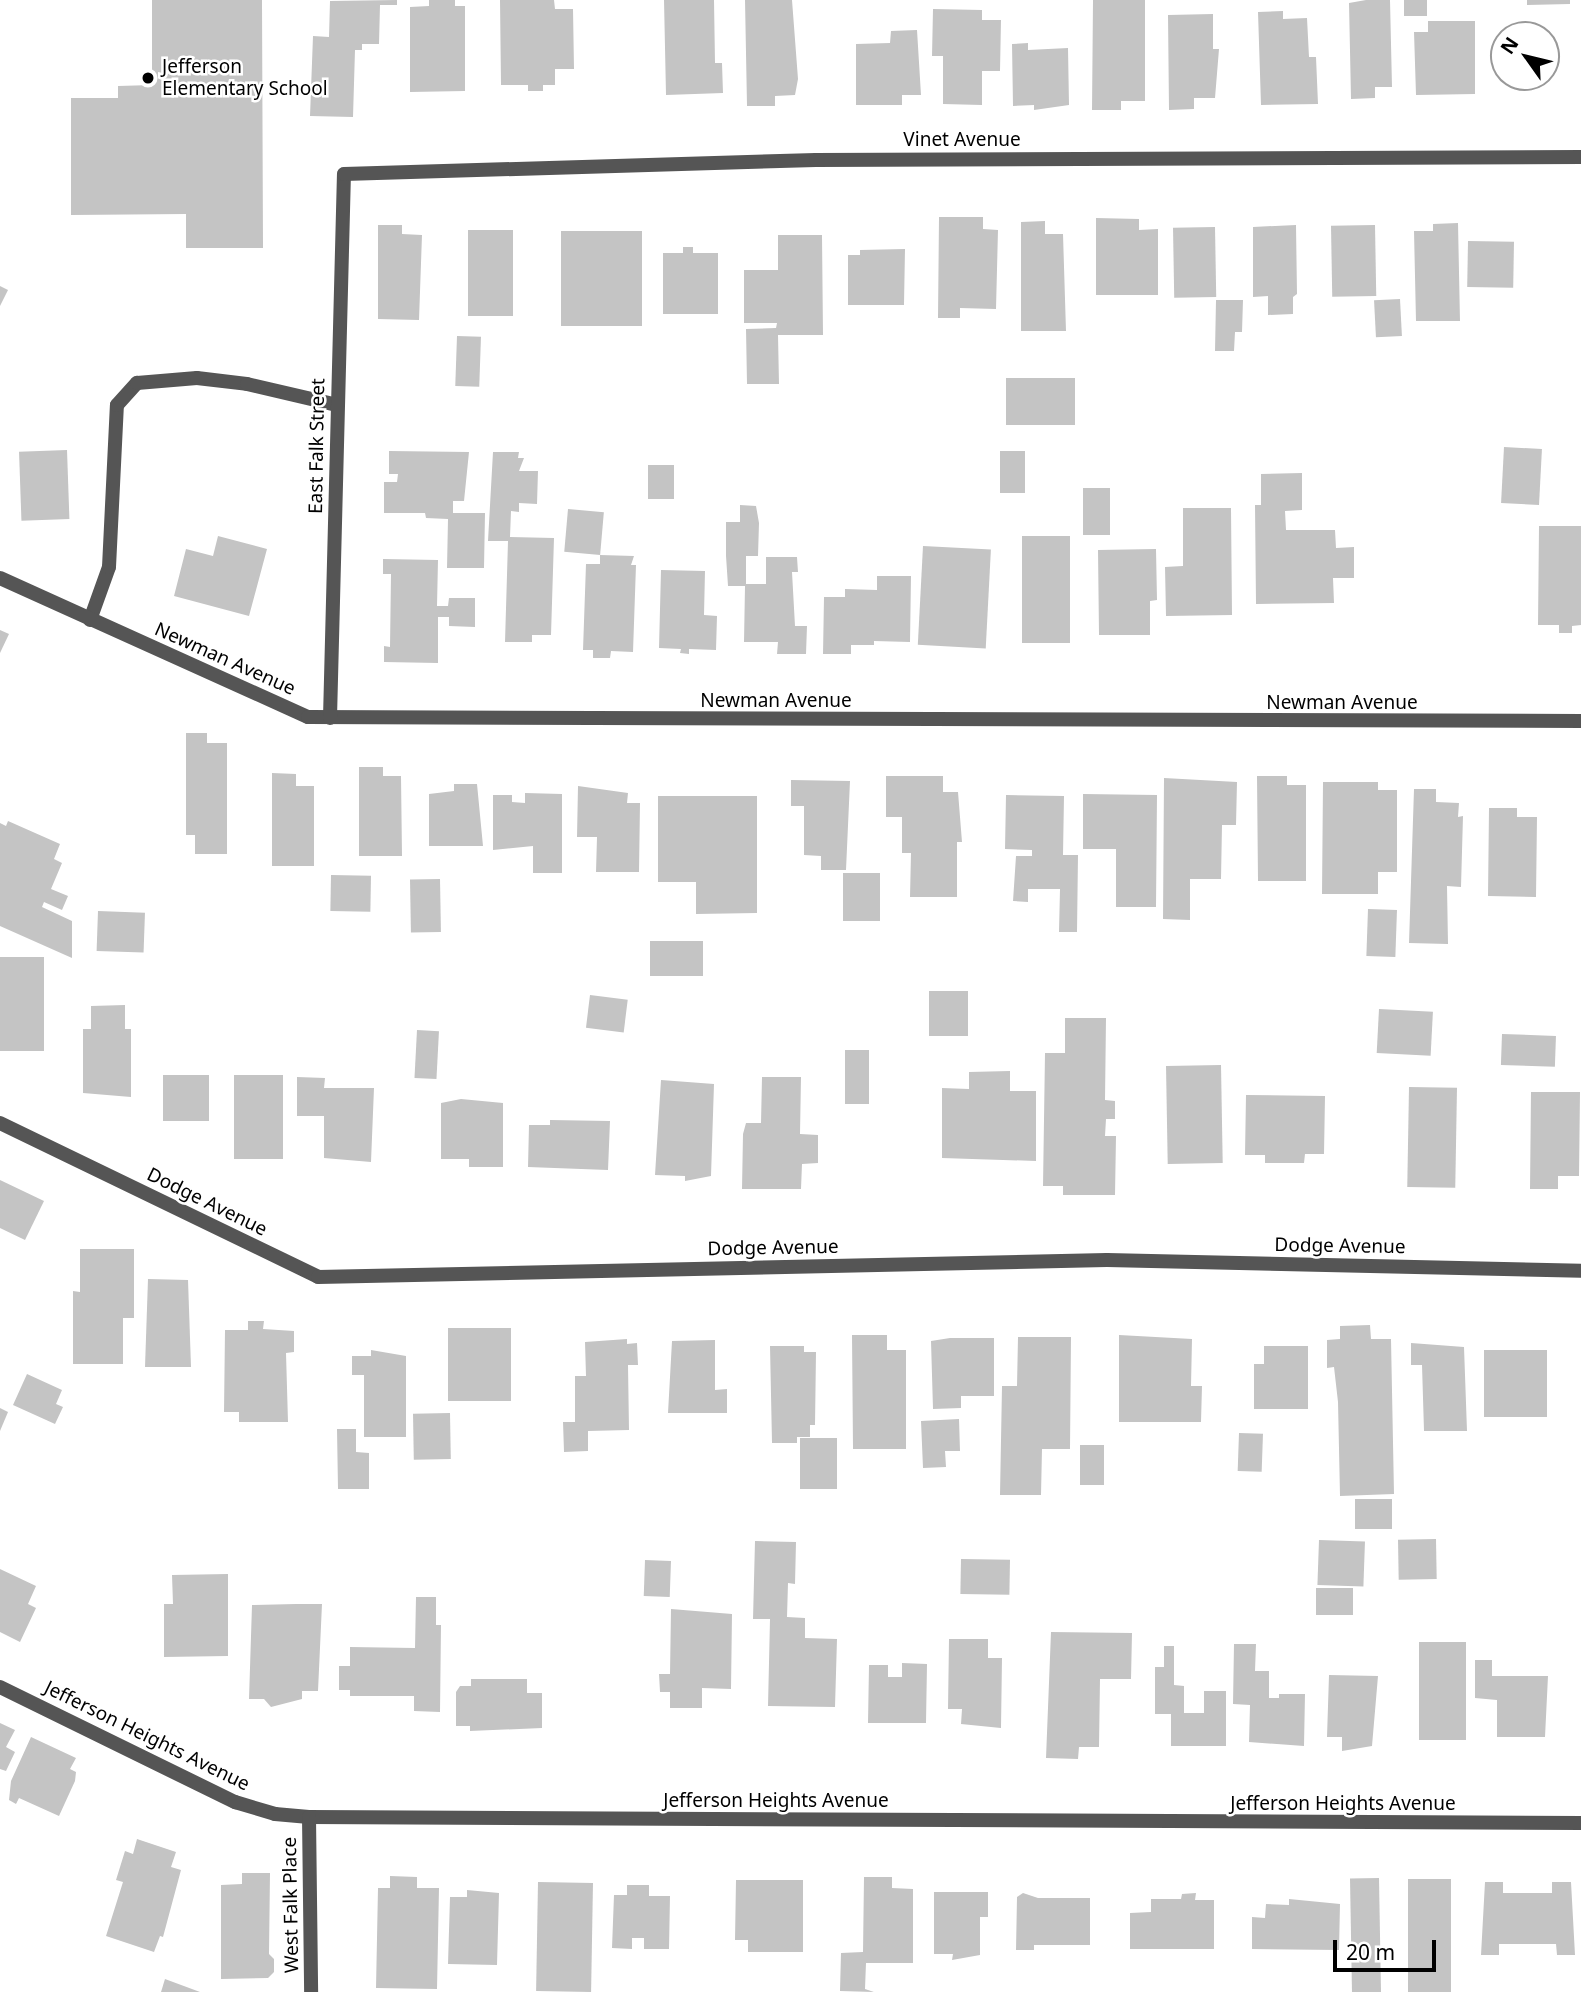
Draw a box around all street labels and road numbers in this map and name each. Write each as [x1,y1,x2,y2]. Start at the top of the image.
street label: Vinet Avenue [903,129,1021,151]
street label: East Falk Street [304,378,330,514]
street label: Newman Avenue [151,618,299,700]
street label: Newman Avenue [700,690,852,712]
street label: Newman Avenue [1266,692,1418,714]
street label: Dodge Avenue [143,1163,271,1241]
street label: Dodge Avenue [1274,1233,1406,1259]
street label: Dodge Avenue [707,1235,839,1261]
street label: Jefferson Heights Avenue [41,1676,253,1796]
street label: Jefferson Heights Avenue [663,1790,889,1812]
street label: Jefferson Heights Avenue [1230,1793,1456,1815]
street label: West Falk Place [278,1837,304,1973]

